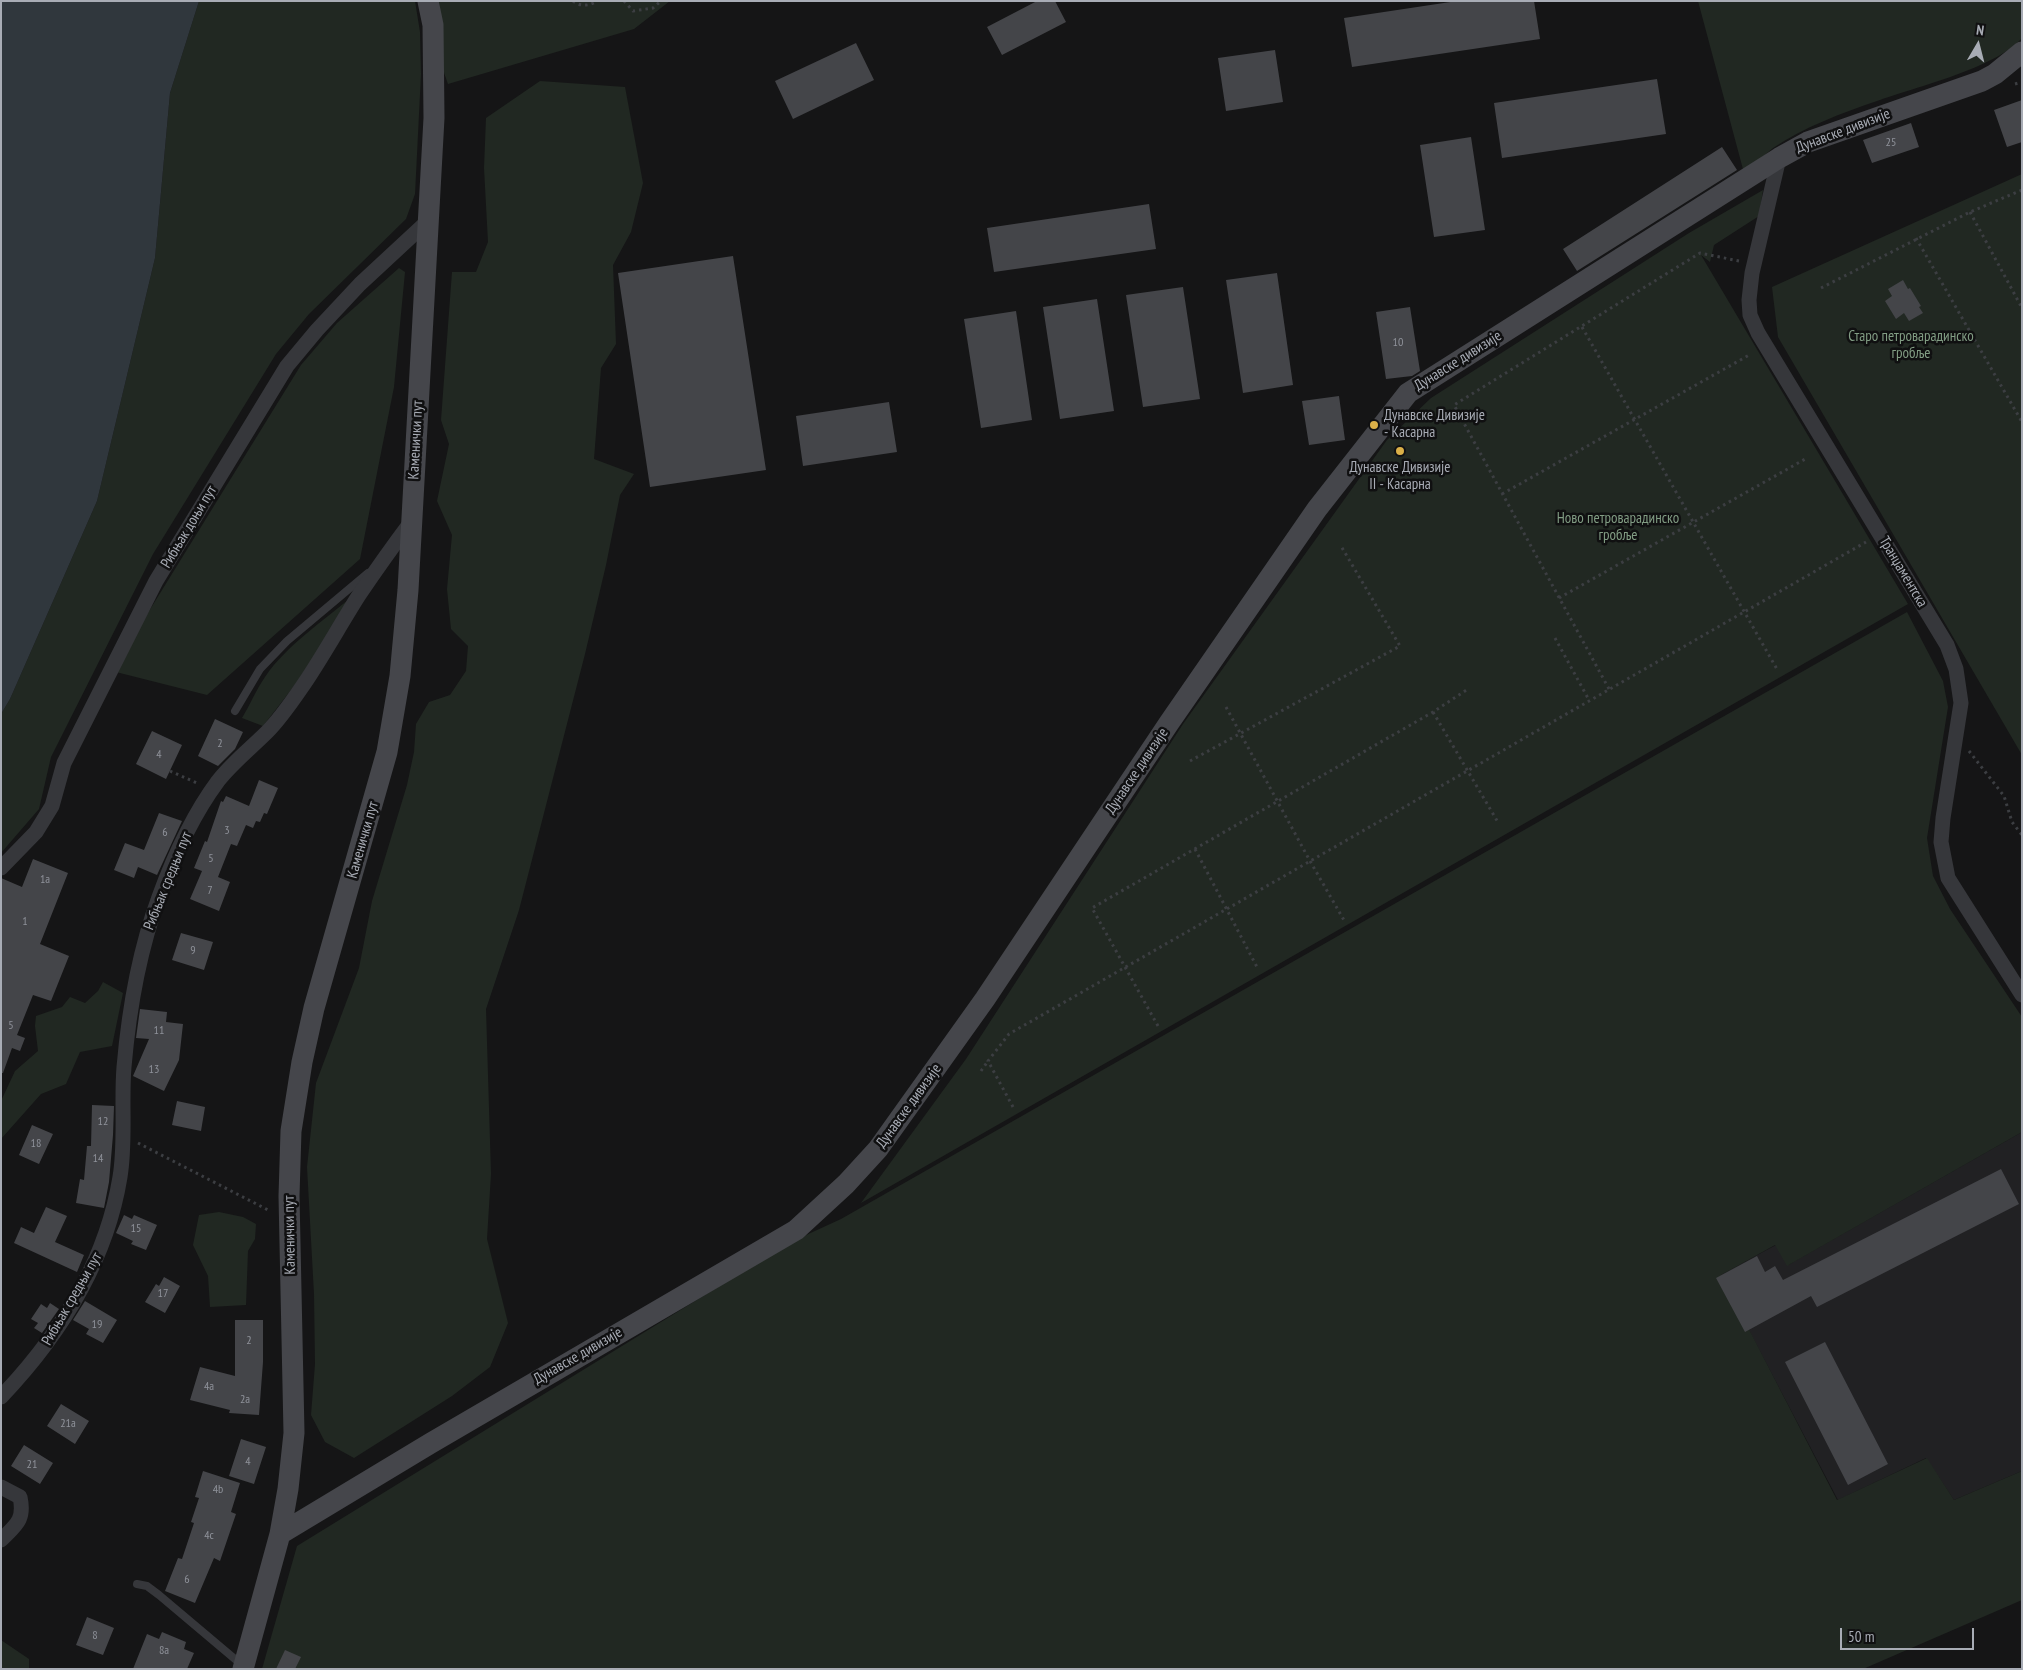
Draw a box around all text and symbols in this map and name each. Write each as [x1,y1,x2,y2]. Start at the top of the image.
north arrow [1953,20,2003,70]
text: N [1975,21,1985,40]
street label: Дунавске дивизије [1793,105,1893,157]
house number: 25 [1886,136,1896,150]
street label: Дунавске дивизије [1411,327,1505,395]
park label: Старо петроварадинско гробље [1848,328,1974,363]
house number: 10 [1393,336,1403,350]
street label: Каменички пут [405,400,427,480]
place label: Дунавске Дивизије - Касарна [1384,407,1485,442]
marker: Дунавске Дивизије - Касарна [1368,419,1380,431]
marker: Дунавске Дивизије II - Касарна [1394,445,1406,457]
place label: Дунавске Дивизије II - Касарна [1349,459,1451,494]
street label: Рибњак доњи пут [157,483,221,571]
park label: Ново петроварадинско гробље [1557,510,1679,545]
street label: Транџаментска [1875,533,1931,611]
street label: Дунавске дивизије [1102,725,1172,817]
house number: 2 [217,737,223,751]
house number: 4 [156,748,162,762]
street label: Каменички пут [343,800,383,880]
house number: 3 [224,824,230,838]
house number: 6 [162,826,168,840]
street label: Рибњак средњи пут [140,829,196,933]
house number: 5 [208,852,214,866]
house number: 1a [40,873,50,887]
house number: 7 [207,884,213,898]
house number: 1 [22,915,28,929]
house number: 9 [190,944,196,958]
house number: 5 [8,1019,14,1033]
house number: 11 [154,1024,164,1038]
street label: Дунавске дивизије [872,1060,946,1152]
house number: 13 [149,1063,159,1077]
house number: 12 [98,1115,108,1129]
house number: 18 [31,1137,41,1151]
house number: 14 [93,1152,103,1166]
street label: Каменички пут [280,1195,300,1275]
house number: 15 [131,1222,141,1236]
street label: Рибњак средњи пут [38,1249,106,1349]
house number: 17 [158,1287,168,1301]
house number: 19 [92,1318,102,1332]
street label: Дунавске дивизије [530,1323,626,1389]
house number: 2 [246,1334,252,1348]
house number: 4a [204,1380,214,1394]
house number: 2a [240,1393,250,1407]
house number: 21a [60,1417,76,1431]
house number: 4 [245,1455,251,1469]
house number: 21 [27,1458,37,1472]
house number: 4b [213,1483,223,1497]
house number: 4c [204,1529,214,1543]
house number: 6 [184,1573,190,1587]
scale bar [1843,1618,1977,1650]
text: 50 m [1848,1627,1874,1646]
house number: 8 [92,1629,98,1643]
house number: 8a [159,1644,169,1658]

